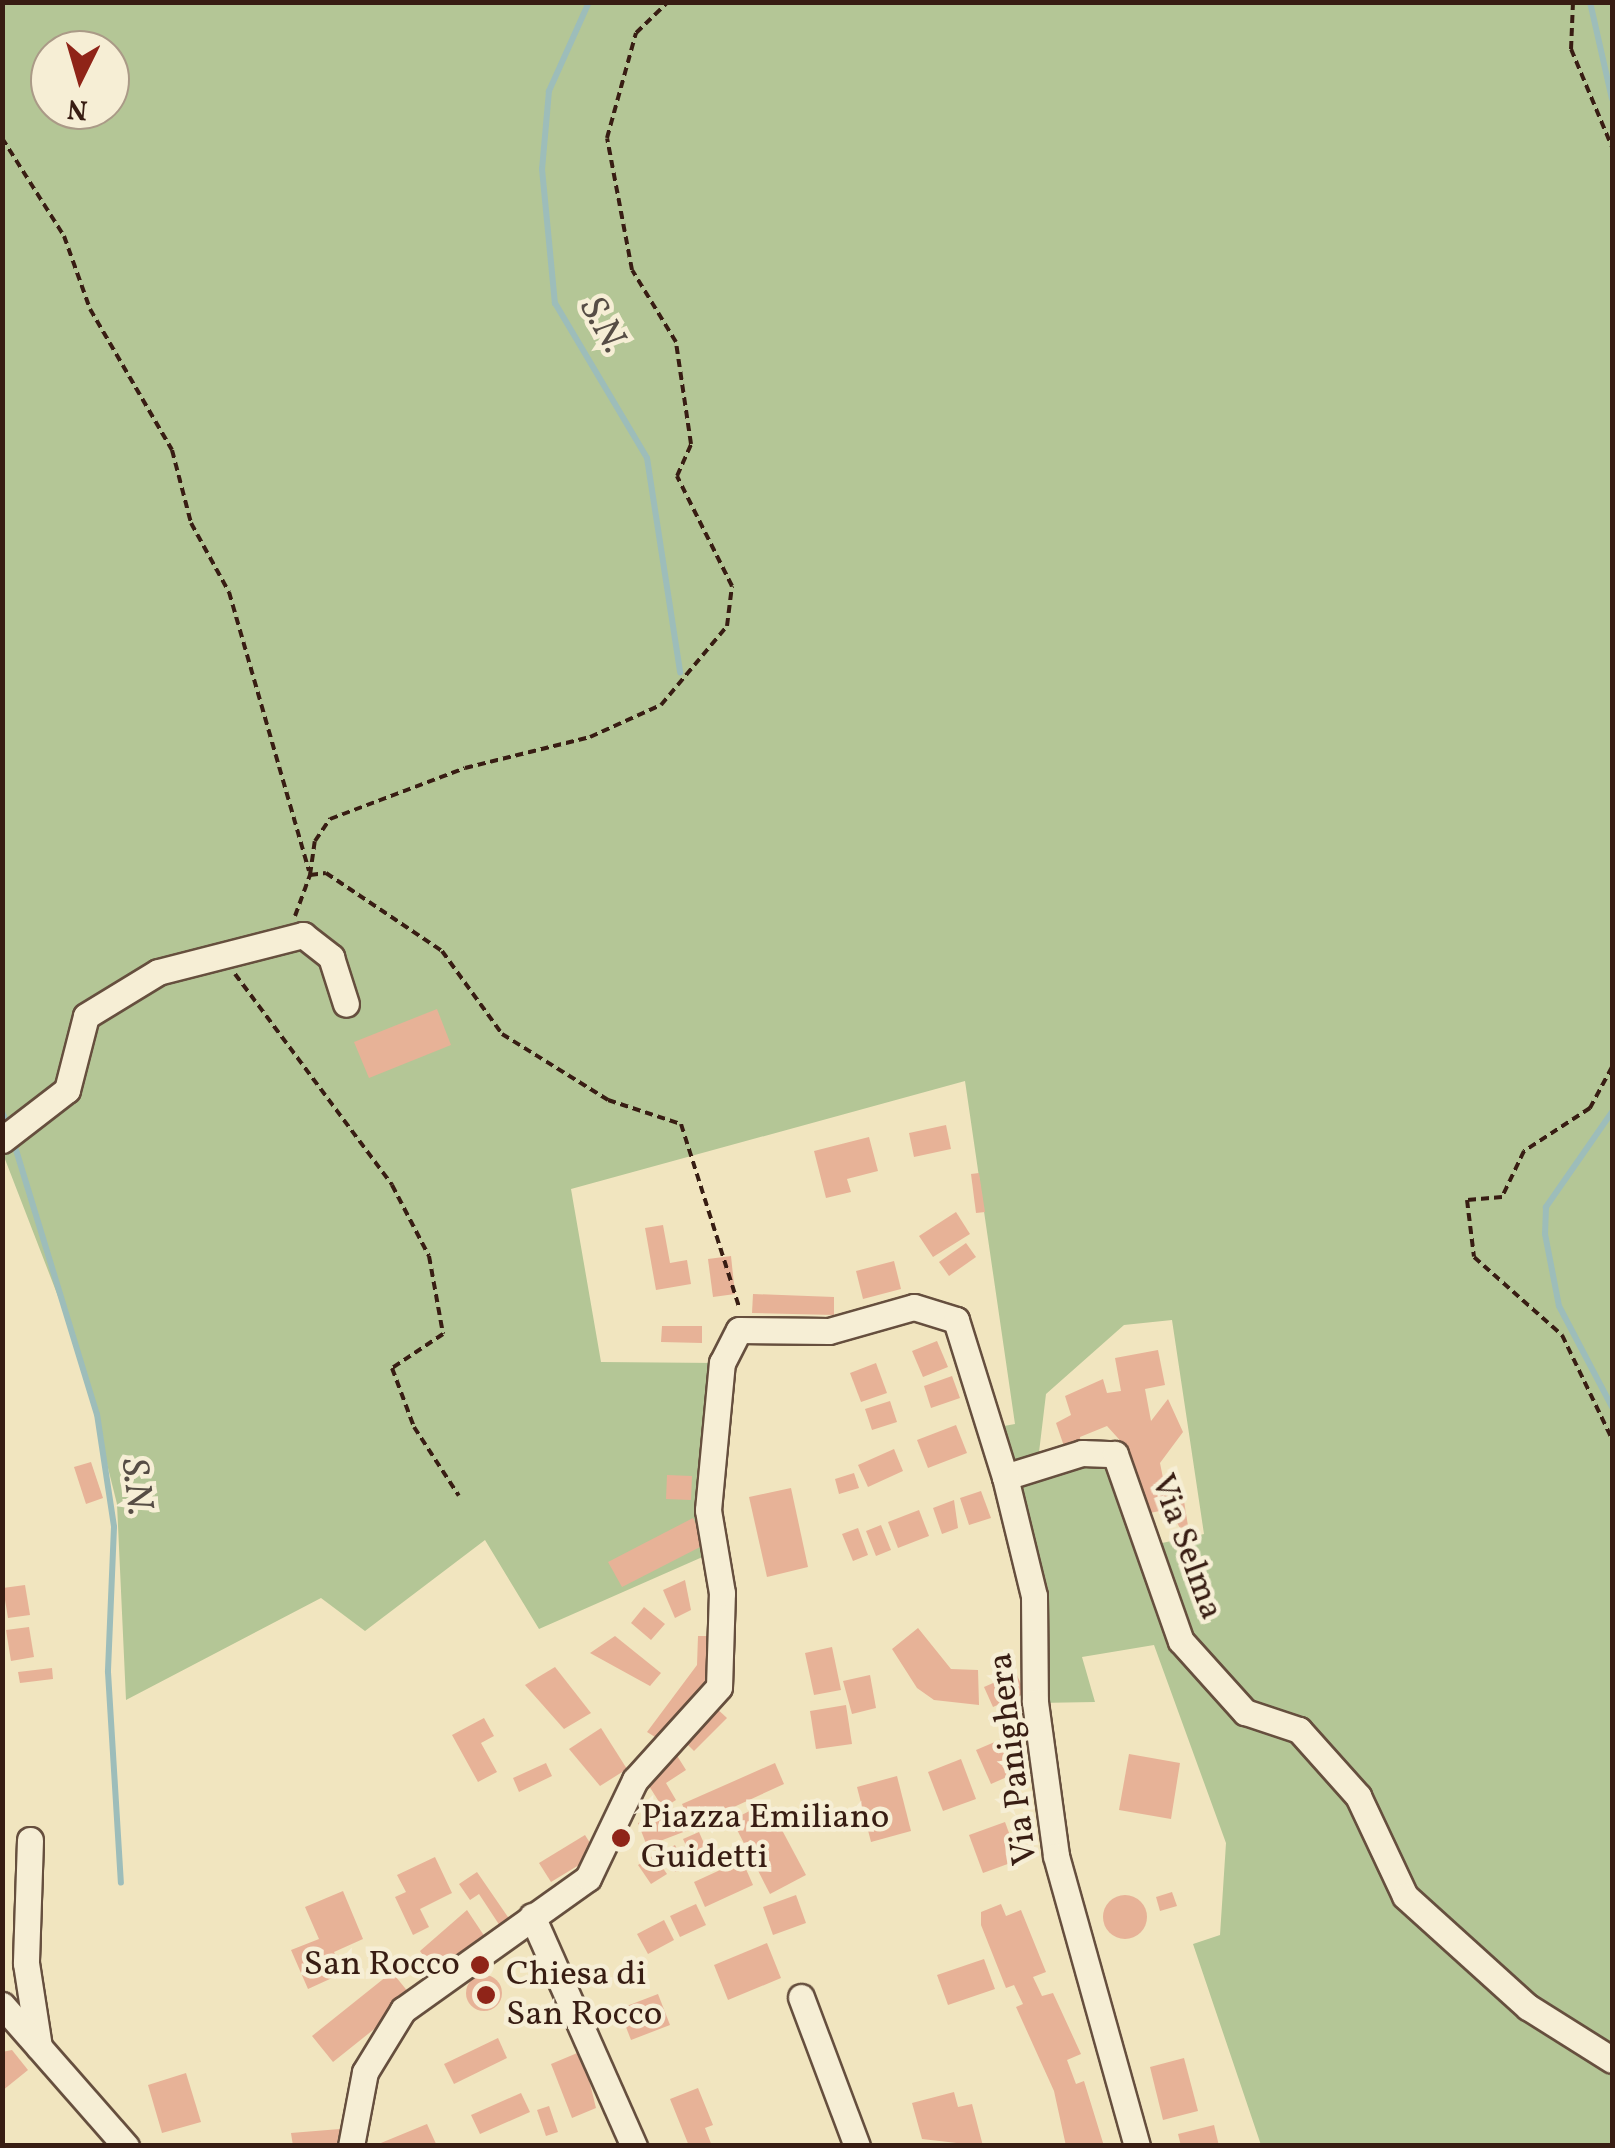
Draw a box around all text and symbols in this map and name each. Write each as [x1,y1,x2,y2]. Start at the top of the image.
north arrow [30,30,130,130]
text: N [66,88,89,129]
water label: S.N. [568,290,636,362]
water label: S.N. [109,1456,161,1518]
street label: Via Selma [1140,1468,1232,1626]
street label: Via Panighera [980,1650,1048,1868]
place label: Piazza Emiliano Guidetti [641,1797,889,1879]
marker: Piazza Emiliano Guidetti [610,1827,632,1849]
place label: San Rocco [304,1944,460,1986]
marker: San Rocco [469,1954,491,1976]
place label: Chiesa di San Rocco [506,1954,662,2036]
marker: Chiesa di San Rocco [475,1984,497,2006]

